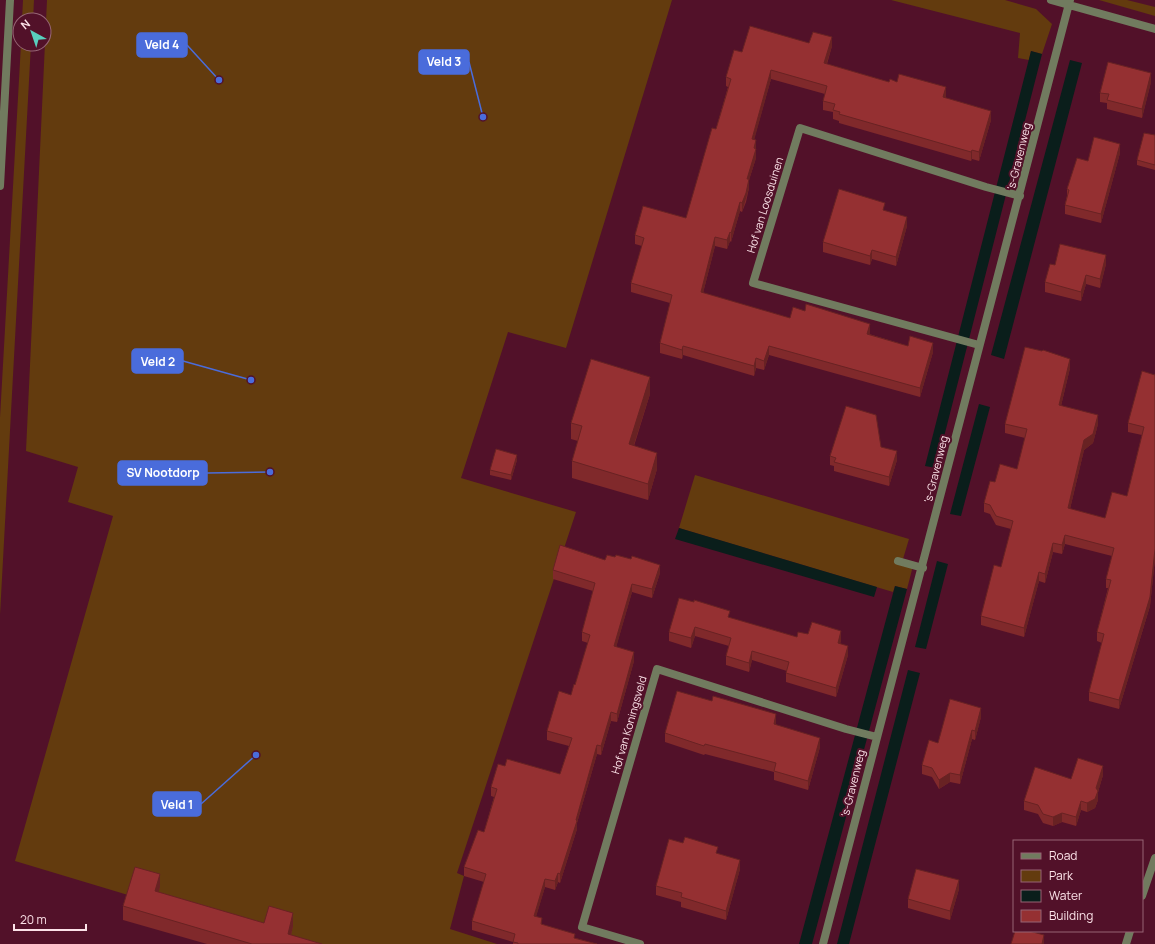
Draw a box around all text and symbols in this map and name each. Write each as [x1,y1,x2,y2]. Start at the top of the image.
north arrow [12,12,52,52]
text: N [17,16,33,32]
callout: Veld 4 [137,33,187,57]
text: Veld 4 [145,36,179,53]
callout: Veld 3 [419,50,469,74]
text: Veld 3 [427,53,461,70]
street label: 's-Gravenweg [1003,121,1034,191]
street label: Hof van Loosduinen [743,155,786,255]
callout: Veld 2 [132,349,183,373]
text: Veld 2 [141,353,175,370]
street label: 's-Gravenweg [920,434,951,504]
callout: SV Nootdorp [118,461,207,485]
text: SV Nootdorp [126,464,200,481]
street label: Hof van Koningsveld [607,674,650,776]
street label: 's-Gravenweg [837,748,868,818]
callout: Veld 1 [153,792,201,816]
text: Veld 1 [161,796,193,813]
legend [1013,840,1143,932]
text: Road [1049,847,1077,864]
text: Park [1049,867,1074,884]
text: Water [1049,887,1083,904]
scale bar [14,906,86,932]
text: Building [1049,907,1093,924]
text: 20 m [20,911,47,928]

